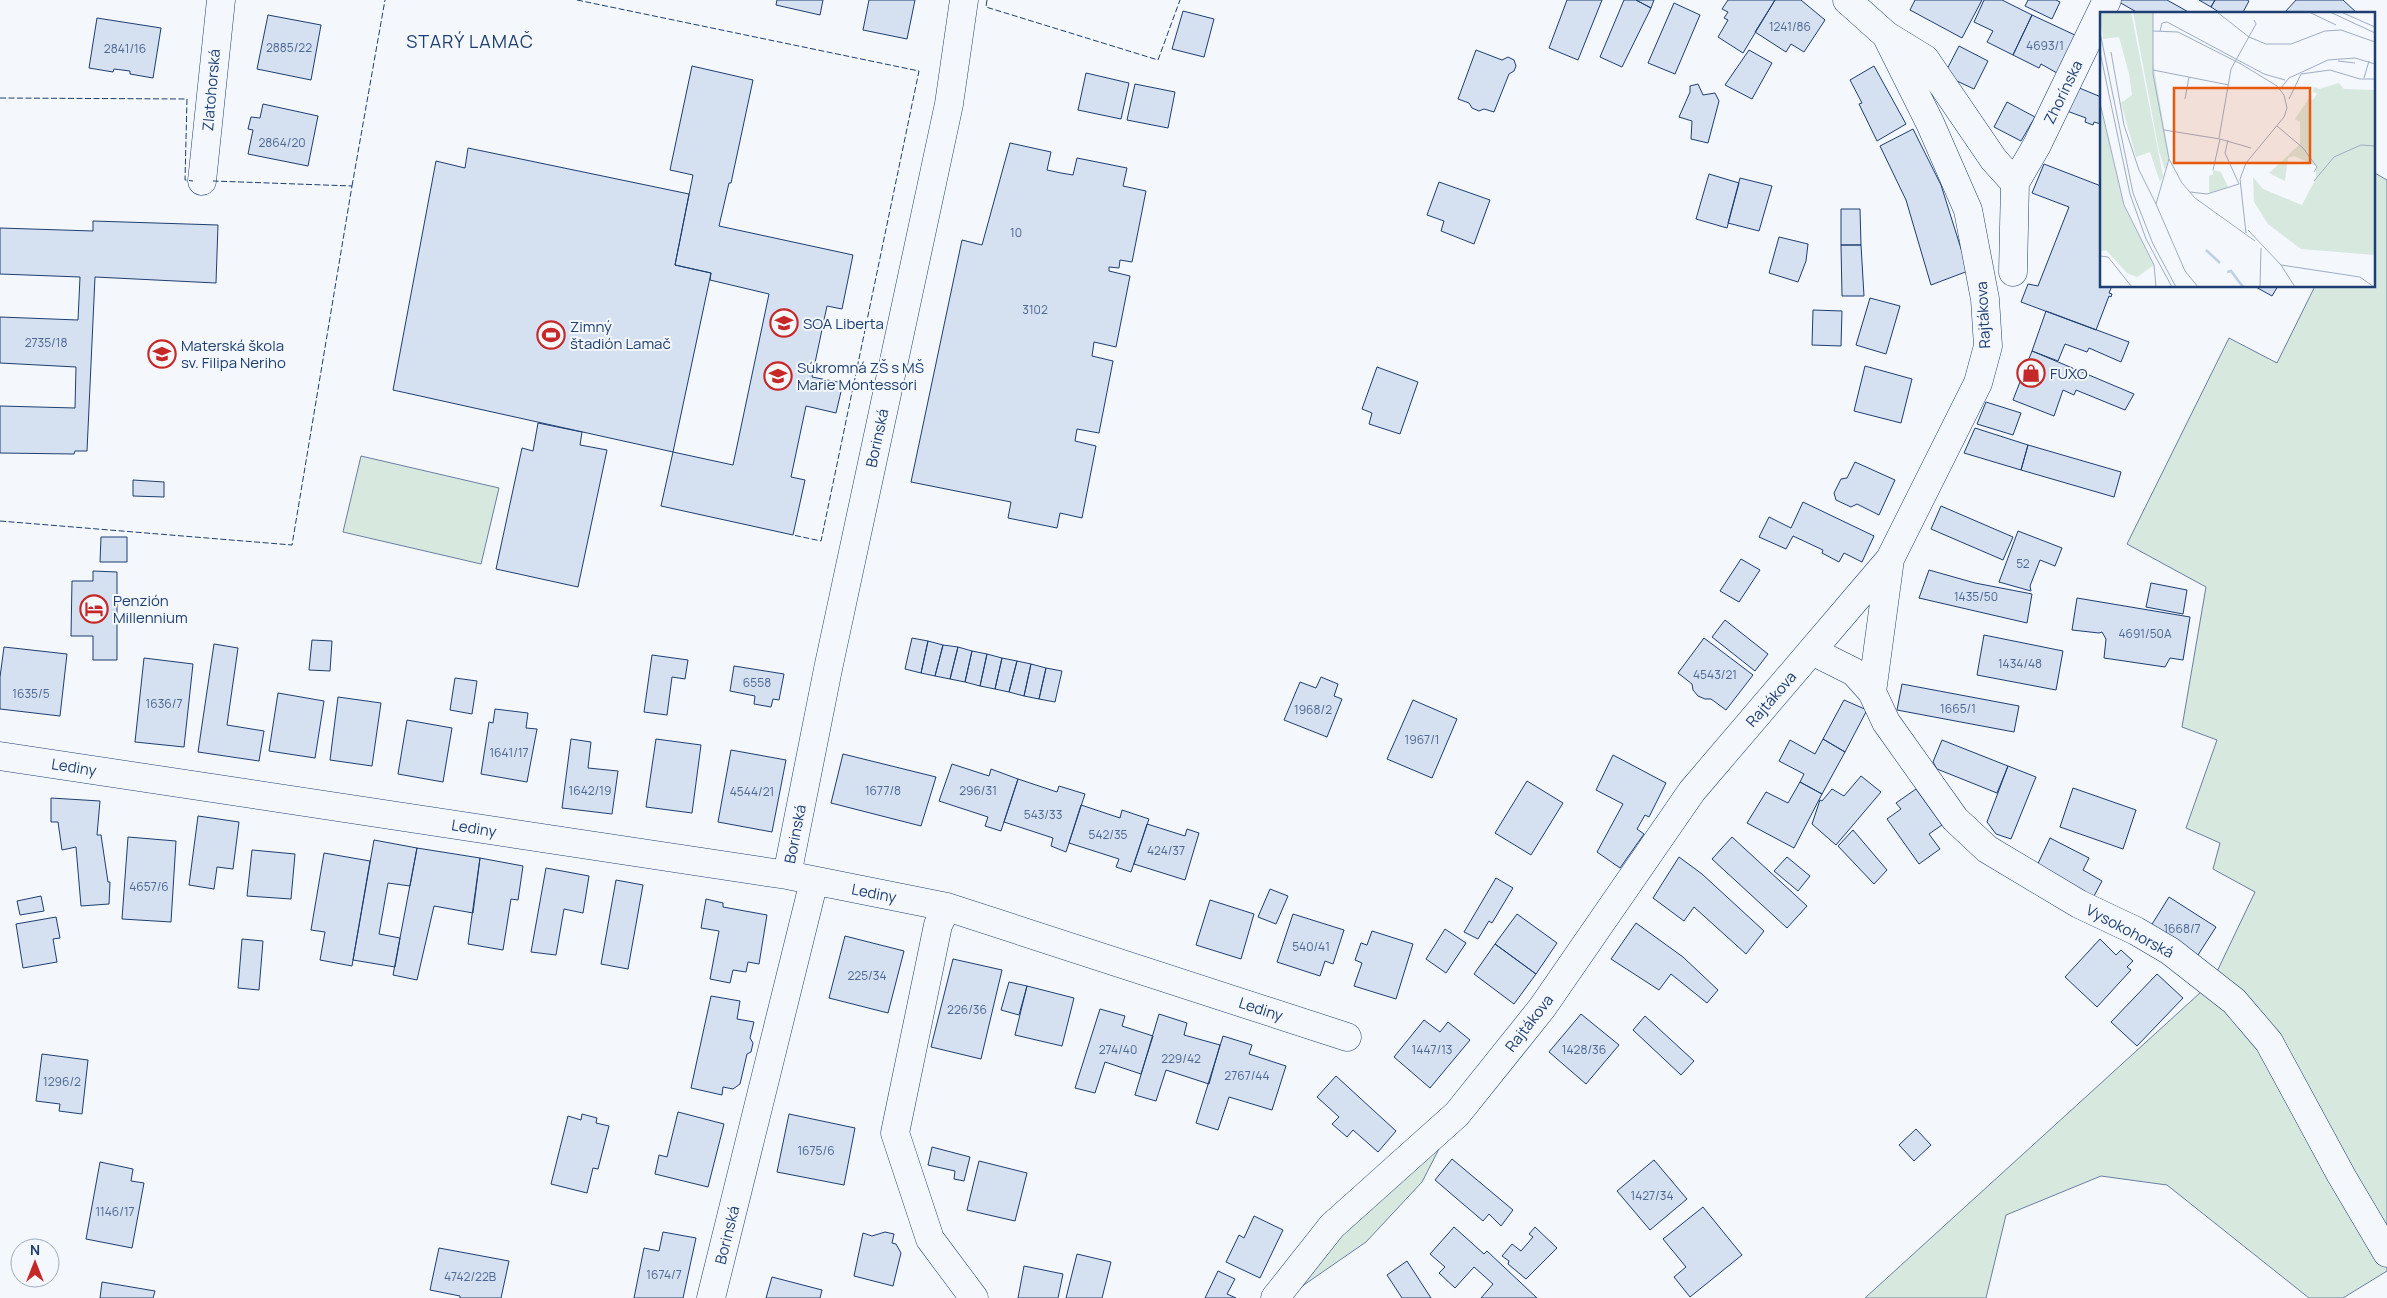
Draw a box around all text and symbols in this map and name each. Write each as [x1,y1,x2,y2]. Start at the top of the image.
inset map [2100,12,2374,288]
house number: 1241/86 [1769,18,1811,35]
district label: STARÝ LAMAČ [406,29,534,53]
house number: 4693/1 [2026,37,2064,54]
house number: 2885/22 [266,39,312,56]
house number: 2841/16 [104,40,146,57]
street label: Zlatohorská [197,48,225,132]
street label: Zhorínska [2039,57,2087,127]
house number: 2864/20 [258,134,306,151]
house number: 10 [1010,224,1022,241]
street label: Rajtákova [1971,281,1995,349]
house number: 3102 [1022,301,1048,318]
school or university icon: SOA Liberta [769,308,799,338]
place label: SOA Liberta [803,313,884,334]
place label: Zimný štadión Lamač [570,316,671,354]
sports icon: Zimný štadión Lamač [536,320,566,350]
house number: 2735/18 [25,334,67,351]
place label: Materská škola sv. Filipa Neriho [181,335,286,373]
school or university icon: Materská škola sv. Filipa Neriho [147,339,177,369]
place label: Súkromná ZŠ s MŠ Marie Montessori [797,357,924,395]
shop icon: FUXO [2016,358,2046,388]
school or university icon: Súkromná ZŠ s MŠ Marie Montessori [763,361,793,391]
place label: FUXO [2050,363,2088,384]
street label: Borinská [861,407,893,469]
house number: 52 [2016,555,2030,572]
house number: 1435/50 [1954,588,1998,605]
place label: Penzión Millennium [113,590,188,628]
hotel icon: Penzión Millennium [79,594,109,624]
house number: 4691/50A [2118,625,2172,642]
house number: 1434/48 [1998,655,2042,672]
house number: 4543/21 [1693,666,1737,683]
street label: Rajtákova [1741,667,1801,731]
house number: 6558 [743,674,771,691]
house number: 1635/5 [12,685,50,702]
house number: 1636/7 [146,695,182,712]
house number: 1665/1 [1940,700,1976,717]
house number: 1968/2 [1294,701,1332,718]
house number: 1967/1 [1405,731,1439,748]
house number: 1641/17 [489,744,529,761]
street label: Lediny [50,753,98,781]
house number: 1642/19 [569,782,611,799]
house number: 1677/8 [865,782,901,799]
house number: 296/31 [959,782,997,799]
house number: 4544/21 [730,783,774,800]
street label: Borinská [779,803,811,865]
house number: 543/33 [1024,806,1062,823]
street label: Lediny [450,814,498,842]
house number: 542/35 [1088,826,1128,843]
house number: 424/37 [1147,842,1185,859]
house number: 4657/6 [129,878,169,895]
street label: Lediny [850,878,898,908]
street label: Vysokohorská [2083,899,2177,963]
house number: 1668/7 [2163,920,2201,937]
house number: 540/41 [1292,938,1330,955]
house number: 225/34 [848,967,886,984]
street label: Rajtákova [1500,990,1558,1056]
street label: Lediny [1236,992,1286,1026]
house number: 226/36 [947,1001,987,1018]
house number: 274/40 [1099,1041,1137,1058]
house number: 1447/13 [1412,1041,1452,1058]
house number: 1428/36 [1562,1041,1606,1058]
house number: 229/42 [1161,1050,1201,1067]
house number: 2767/44 [1224,1067,1270,1084]
house number: 1296/2 [43,1073,81,1090]
house number: 1675/6 [797,1142,835,1159]
house number: 1427/34 [1631,1187,1673,1204]
house number: 1146/17 [95,1203,135,1220]
street label: Borinská [710,1204,744,1266]
north arrow [10,1238,60,1288]
text: N [30,1240,40,1259]
house number: 1674/7 [646,1266,682,1283]
house number: 4742/22B [444,1268,496,1285]

